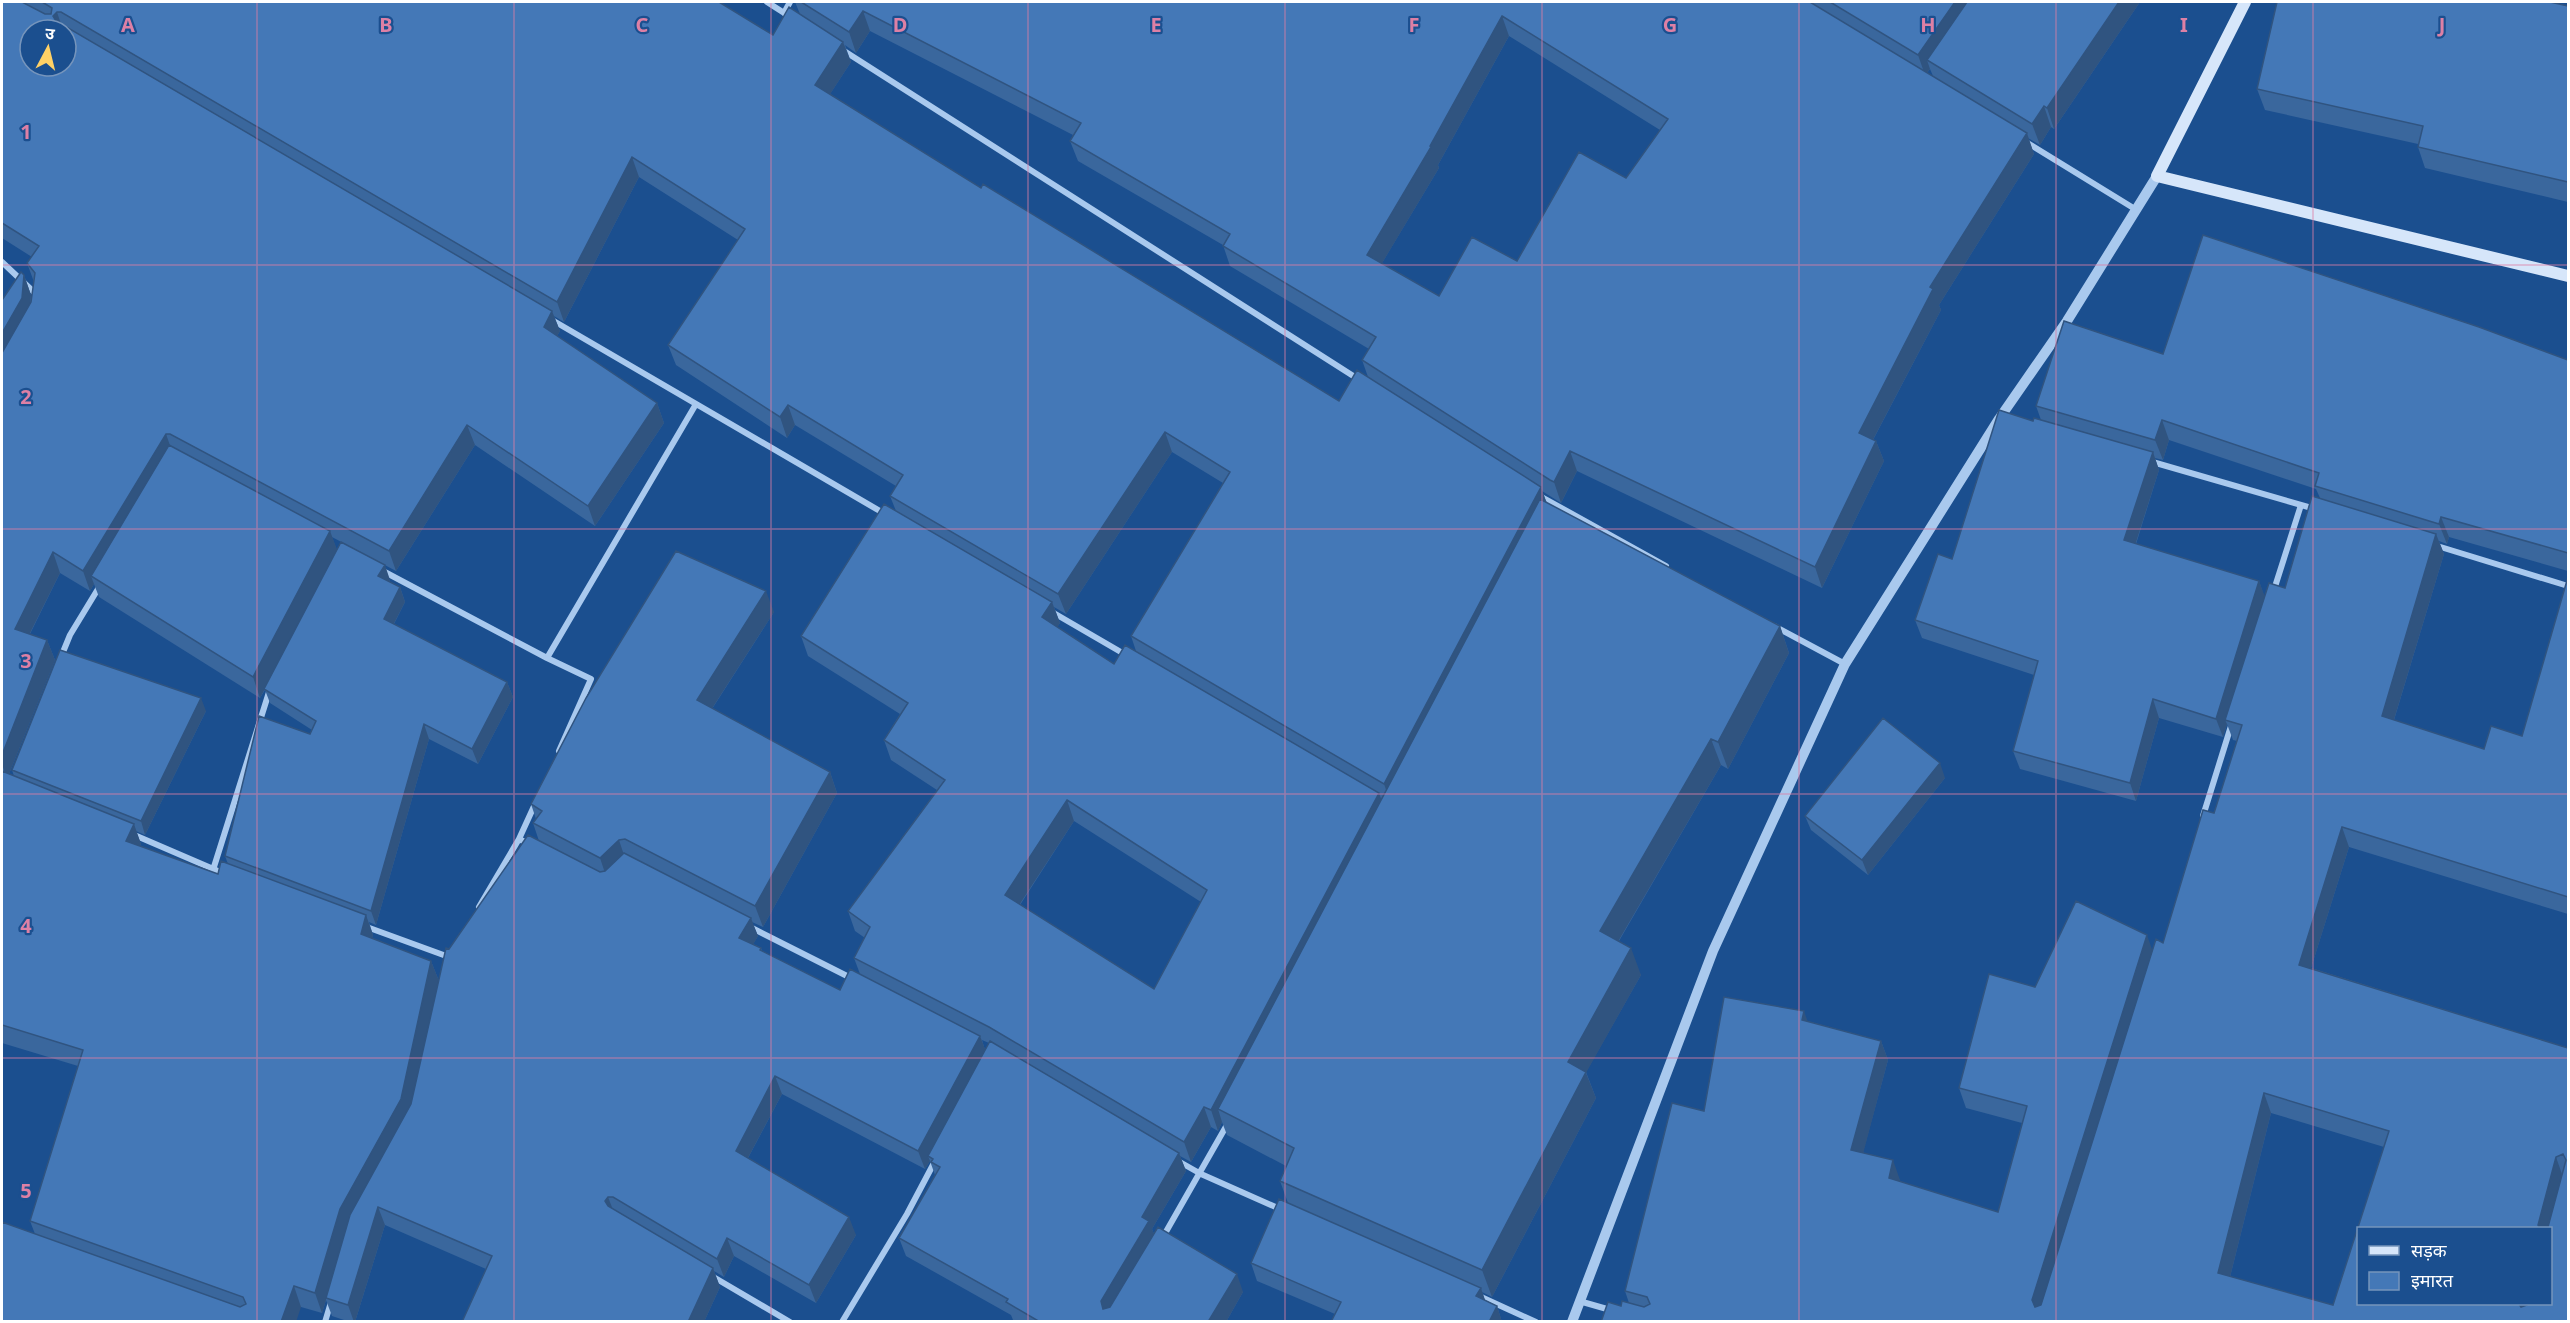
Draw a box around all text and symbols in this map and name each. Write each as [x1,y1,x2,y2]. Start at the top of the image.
text: A [121,11,135,38]
text: B [379,11,393,38]
text: C [636,11,649,38]
text: D [893,11,907,38]
text: E [1150,11,1162,38]
text: F [1409,11,1419,38]
text: G [1663,11,1677,38]
text: H [1920,11,1936,38]
text: I [2180,11,2188,38]
text: J [2437,11,2445,38]
north arrow [18,18,78,78]
text: उ [44,22,56,45]
text: 1 [20,118,32,145]
text: 2 [20,383,32,410]
text: 3 [20,647,32,674]
text: 4 [20,912,32,939]
text: 5 [20,1177,32,1204]
legend [2357,1227,2552,1305]
text: सड़क [2411,1238,2448,1262]
text: इमारत [2411,1268,2454,1292]

